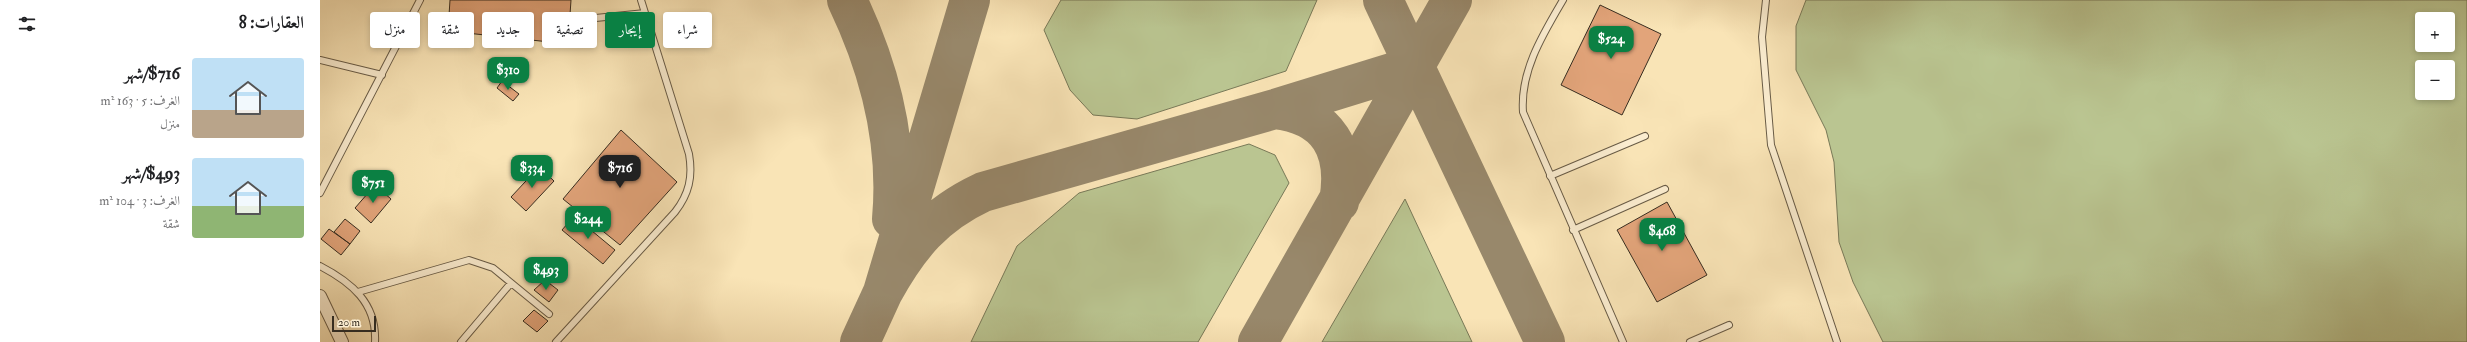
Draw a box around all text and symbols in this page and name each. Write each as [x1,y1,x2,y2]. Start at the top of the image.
text: العقارات: 8 [239,12,304,33]
chip: منزل [370,12,420,48]
chip: شقة [428,12,474,48]
chip: جديد [482,12,534,48]
chip: تصفية [542,12,597,48]
chip: إيجار [605,12,655,48]
chip: شراء [663,12,712,48]
map controls [2415,12,2455,100]
button: + [2415,12,2455,52]
icon: filters [16,13,38,35]
pin: $524 [1587,26,1635,60]
text: $524 [1598,31,1624,47]
pin: $310 [484,57,532,91]
button: − [2415,60,2455,100]
text: $310 [496,62,520,78]
text: $716/شهر [124,63,180,84]
icon: home [224,74,272,122]
text: الغرف: 5 · 163 m² [101,93,180,109]
text: منزل [160,116,180,132]
pin: $334 [508,155,556,189]
pin: $716 [596,155,644,189]
text: $334 [520,160,544,176]
text: $716 [608,160,632,176]
text: $493/شهر [122,163,180,184]
pin: $751 [349,170,397,204]
icon: home [224,174,272,222]
text: $751 [361,175,385,191]
text: الغرف: 3 · 104 m² [99,193,180,209]
pin: $244 [564,206,612,240]
text: $244 [574,211,602,227]
text: شقة [163,216,180,232]
pin: $468 [1638,218,1686,252]
text: $468 [1648,223,1676,239]
pin: $493 [522,257,570,291]
text: $493 [533,262,559,278]
scale bar [332,314,376,333]
text: 20 m [338,316,360,329]

